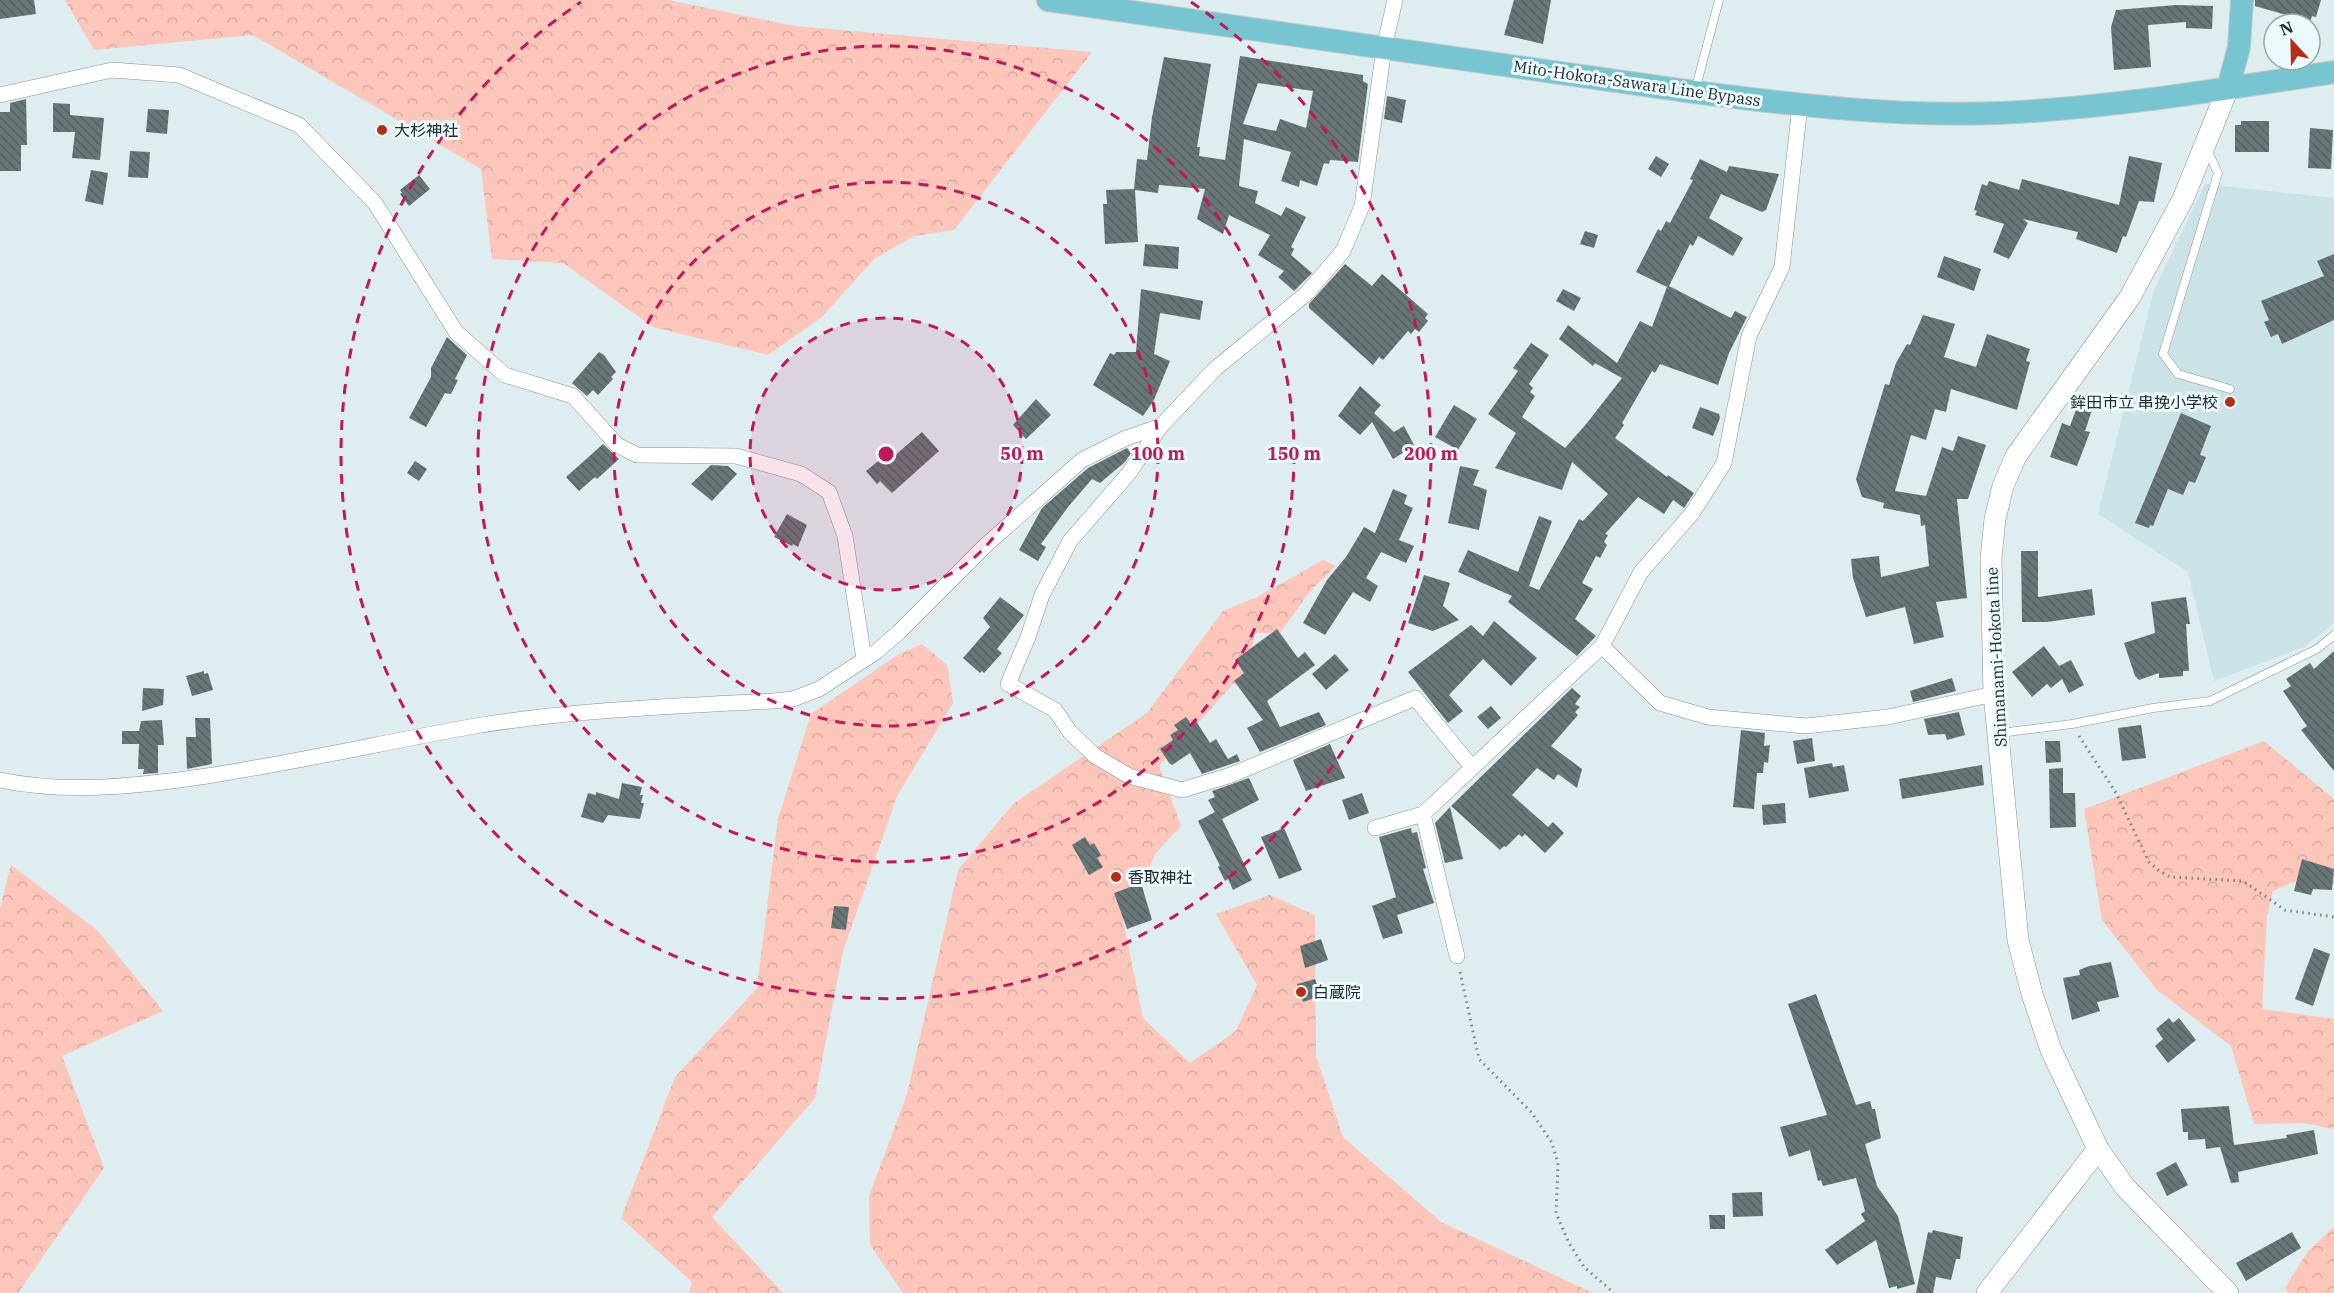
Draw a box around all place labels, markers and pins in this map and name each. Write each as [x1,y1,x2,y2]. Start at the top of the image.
place label: 大杉神社 [394,120,458,140]
marker: 大杉神社 [375,123,389,137]
place label: 鉾田市立 串挽小学校 [2070,392,2218,412]
marker: 鉾田市立 串挽小学校 [2223,395,2237,409]
centre of rings [876,444,896,464]
place label: 香取神社 [1128,867,1192,887]
marker: 香取神社 [1109,870,1123,884]
place label: 白蔵院 [1313,982,1361,1002]
marker: 白蔵院 [1294,985,1308,999]

